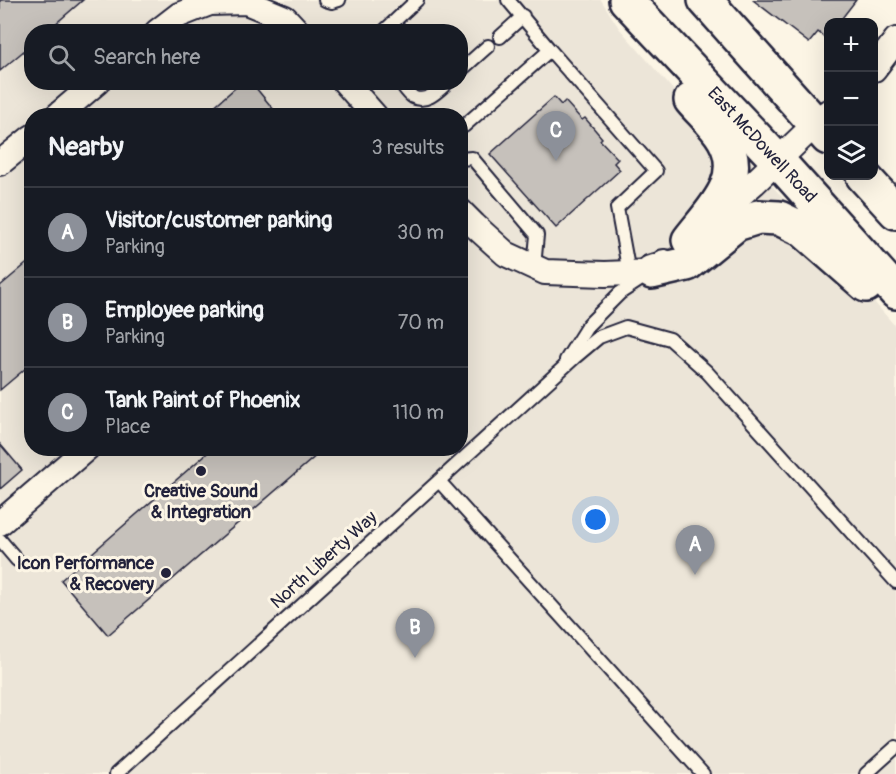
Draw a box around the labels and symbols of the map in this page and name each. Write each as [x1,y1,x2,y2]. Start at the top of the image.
street label: East McDowell Road [702,82,822,208]
pin: C [536,112,576,161]
marker: Creative Sound & Integration [194,464,208,478]
place label: Creative Sound & Integration [144,480,258,524]
your location [581,505,610,534]
street label: North Liberty Way [266,506,382,614]
pin: A [676,526,714,575]
place label: Icon Performance & Recovery [17,552,155,596]
marker: Icon Performance & Recovery [159,566,173,580]
pin: B [396,608,434,658]

